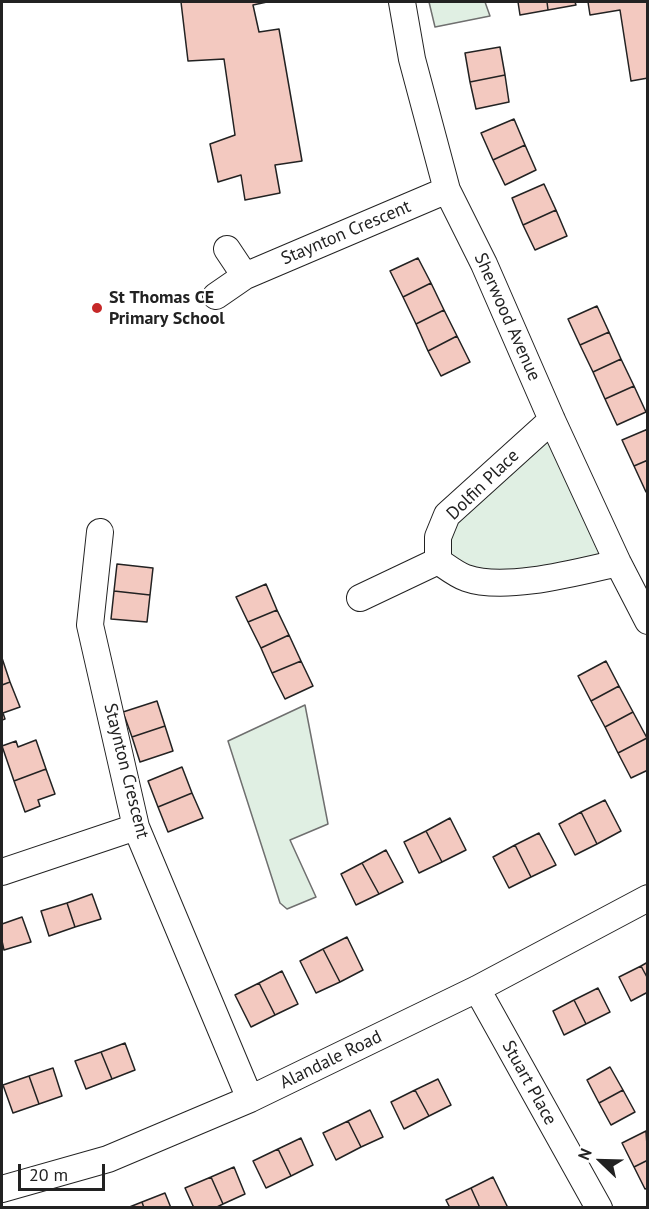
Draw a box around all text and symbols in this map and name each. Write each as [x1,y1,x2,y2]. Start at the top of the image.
street label: Staynton Crescent [278,196,414,270]
street label: Sherwood Avenue [469,250,545,384]
place label: St Thomas CE Primary School [109,287,225,330]
marker: St Thomas CE Primary School [90,301,104,315]
street label: Dolfin Place [442,445,524,525]
street label: Staynton Crescent [99,701,153,841]
street label: Alandale Road [277,1026,385,1094]
street label: Stuart Place [497,1037,561,1129]
north arrow [571,1131,631,1191]
text: N [573,1145,596,1163]
scale bar [21,1152,108,1190]
text: 20 m [29,1163,68,1186]

